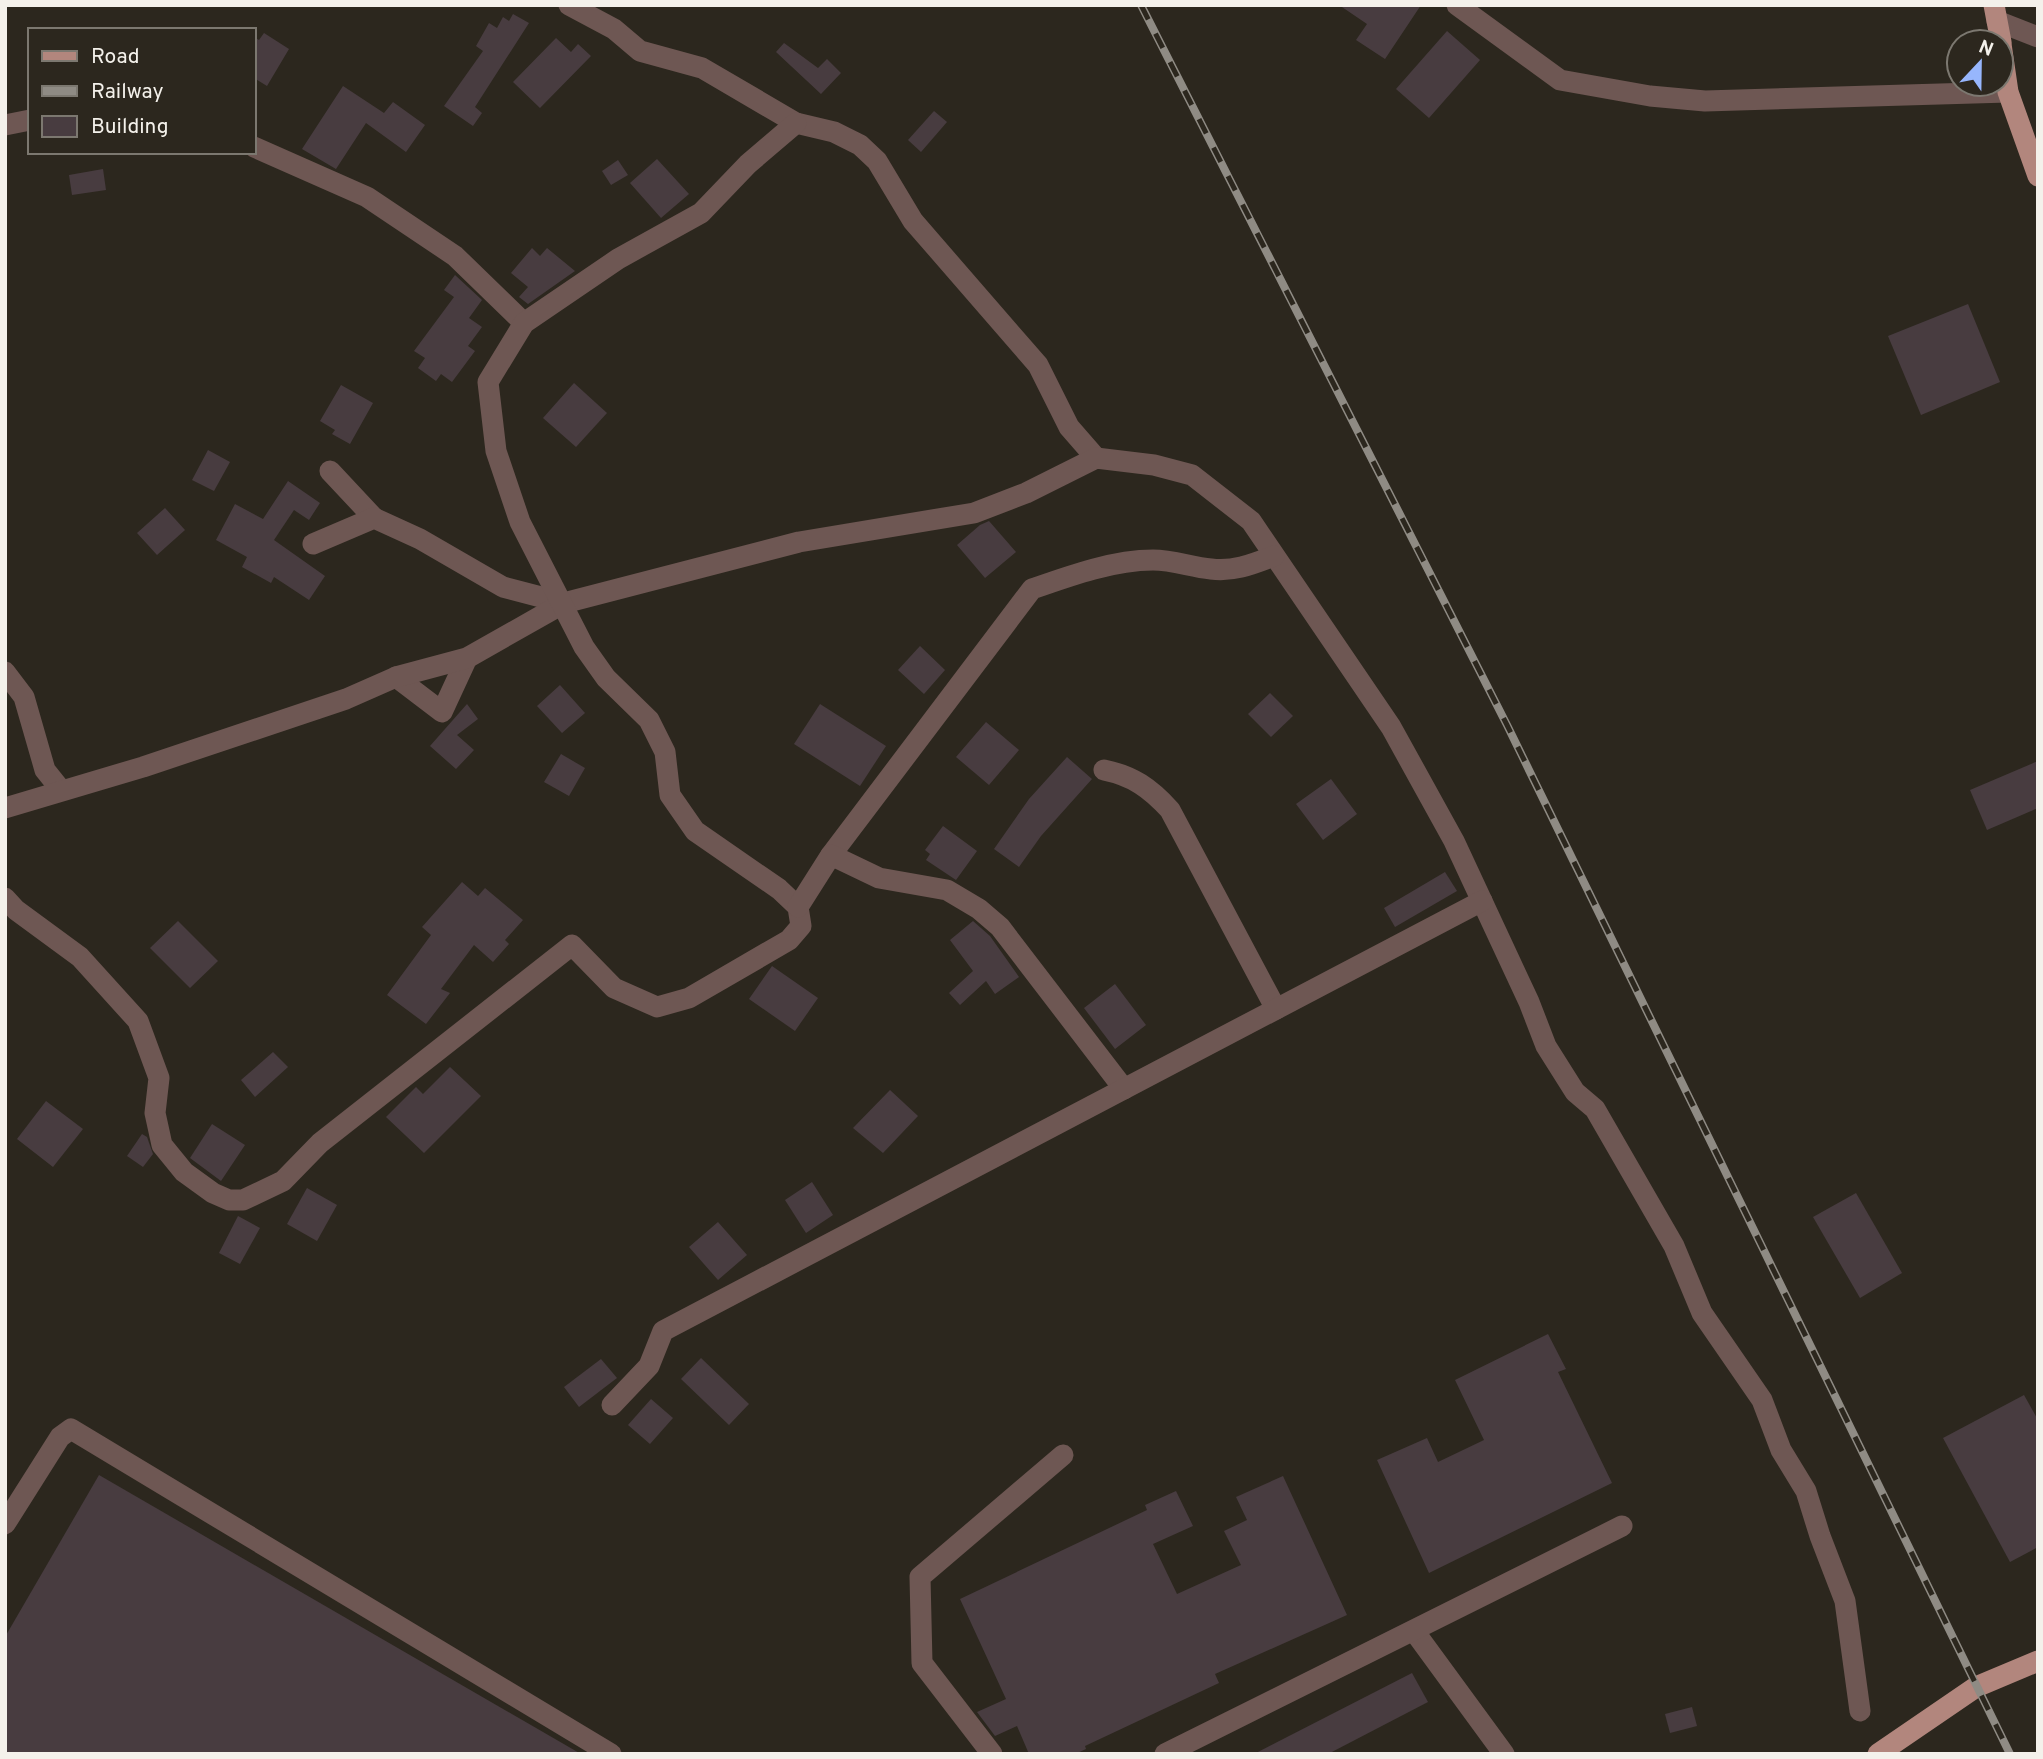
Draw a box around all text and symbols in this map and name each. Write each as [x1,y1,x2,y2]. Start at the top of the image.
legend [28,28,256,154]
north arrow [1945,28,2015,98]
text: N [1975,35,1996,63]
text: Road [91,44,140,71]
text: Railway [91,79,164,106]
text: Building [91,114,169,141]

